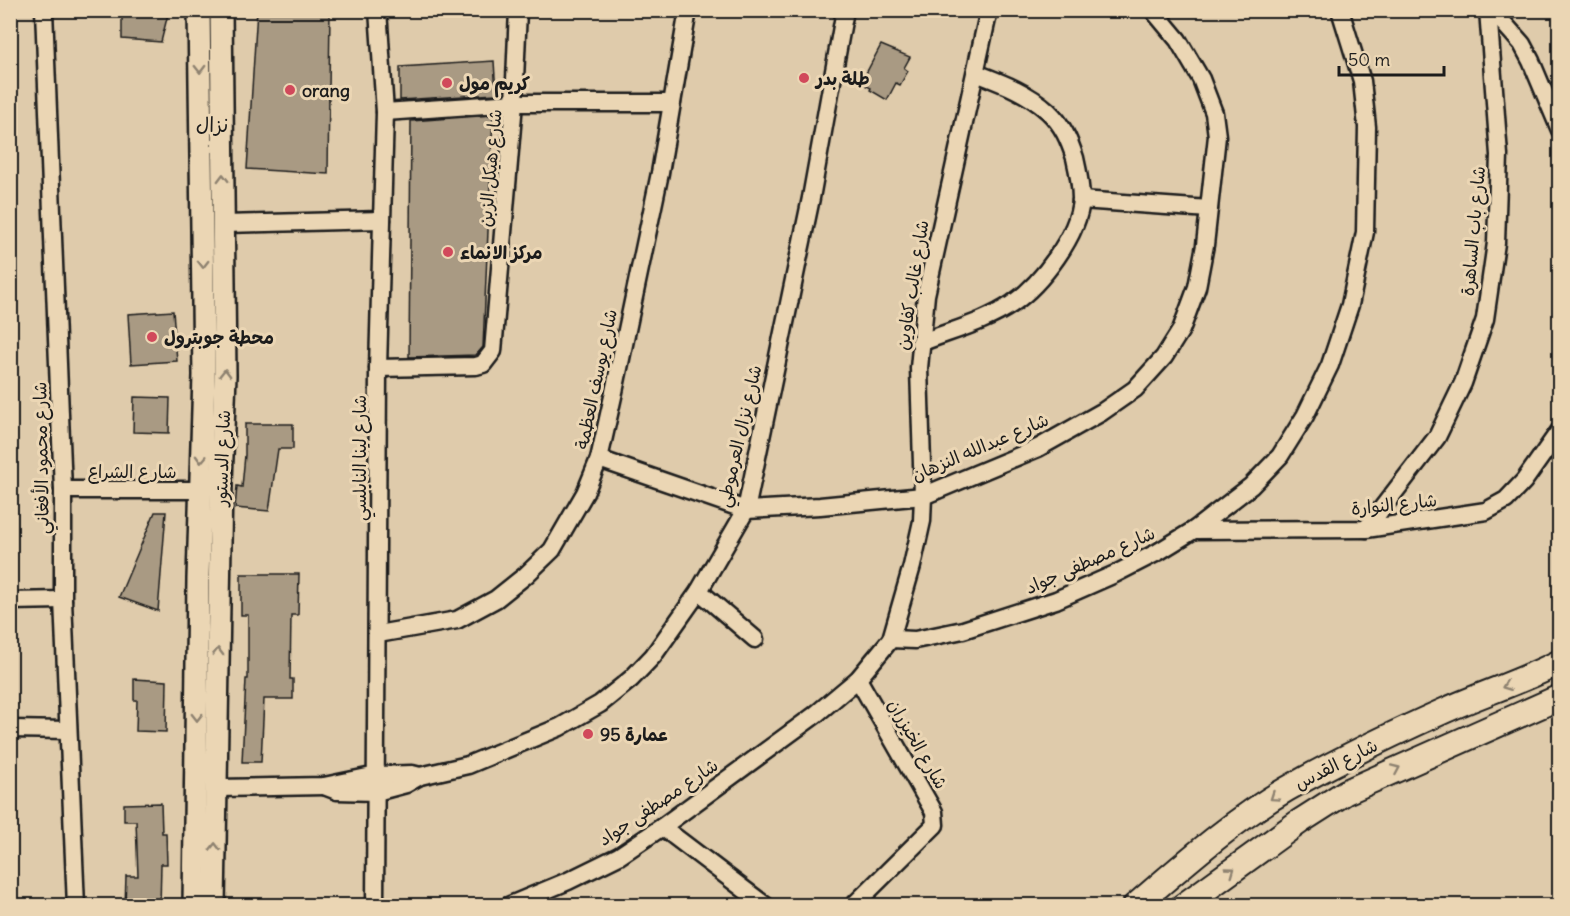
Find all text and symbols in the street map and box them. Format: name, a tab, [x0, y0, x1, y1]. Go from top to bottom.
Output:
scale bar	[1339, 39, 1444, 77]
text: 50 m	[1348, 48, 1390, 71]
one-way arrow	[194, 64, 207, 73]
place label: طلة بدر	[814, 67, 870, 90]
marker: طلة بدر	[797, 71, 811, 85]
place label: كريم مول	[459, 72, 530, 98]
marker: كريم مول	[440, 76, 454, 90]
place label: orang	[302, 79, 350, 102]
marker: orang	[283, 83, 297, 97]
street label: شارع هيكل الزبن	[473, 108, 508, 228]
district label: نزال	[196, 112, 228, 137]
street label: شارع باب الساهرة	[1456, 165, 1491, 297]
one-way arrow	[217, 174, 229, 183]
street label: شارع غالب كفاوين	[890, 218, 935, 352]
place label: مركز الانماء	[460, 241, 542, 264]
marker: مركز الانماء	[441, 245, 455, 259]
one-way arrow	[197, 259, 209, 268]
street label: شارع يوسف العظمة	[570, 307, 623, 451]
place label: محطة جوبترول	[164, 326, 274, 349]
marker: محطة جوبترول	[145, 330, 159, 344]
street label: شارع نزال العرموطي	[711, 363, 771, 511]
one-way arrow	[219, 369, 231, 378]
street label: شارع محمود الأفغاني	[28, 381, 59, 535]
street label: شارع لينا النابلسي	[348, 395, 376, 521]
street label: شارع عبدالله النزهان	[908, 408, 1052, 487]
street label: شارع الدستور	[209, 409, 236, 509]
one-way arrow	[195, 454, 207, 463]
street label: شارع الشراع	[87, 460, 177, 484]
street label: شارع النوارة	[1350, 488, 1438, 521]
street label: شارع مصطفى جواد	[1021, 521, 1159, 600]
one-way arrow	[212, 648, 224, 657]
one-way arrow	[1502, 679, 1513, 691]
street label: شارع الخيزران	[882, 695, 953, 794]
one-way arrow	[191, 712, 203, 721]
place label: عمارة 95	[600, 723, 669, 746]
marker: عمارة 95	[581, 727, 595, 741]
street label: شارع القدس	[1291, 733, 1382, 796]
street label: شارع مصطفى جواد	[594, 753, 723, 851]
one-way arrow	[1390, 765, 1401, 777]
one-way arrow	[1270, 790, 1280, 802]
one-way arrow	[209, 843, 222, 852]
one-way arrow	[1224, 867, 1235, 878]

